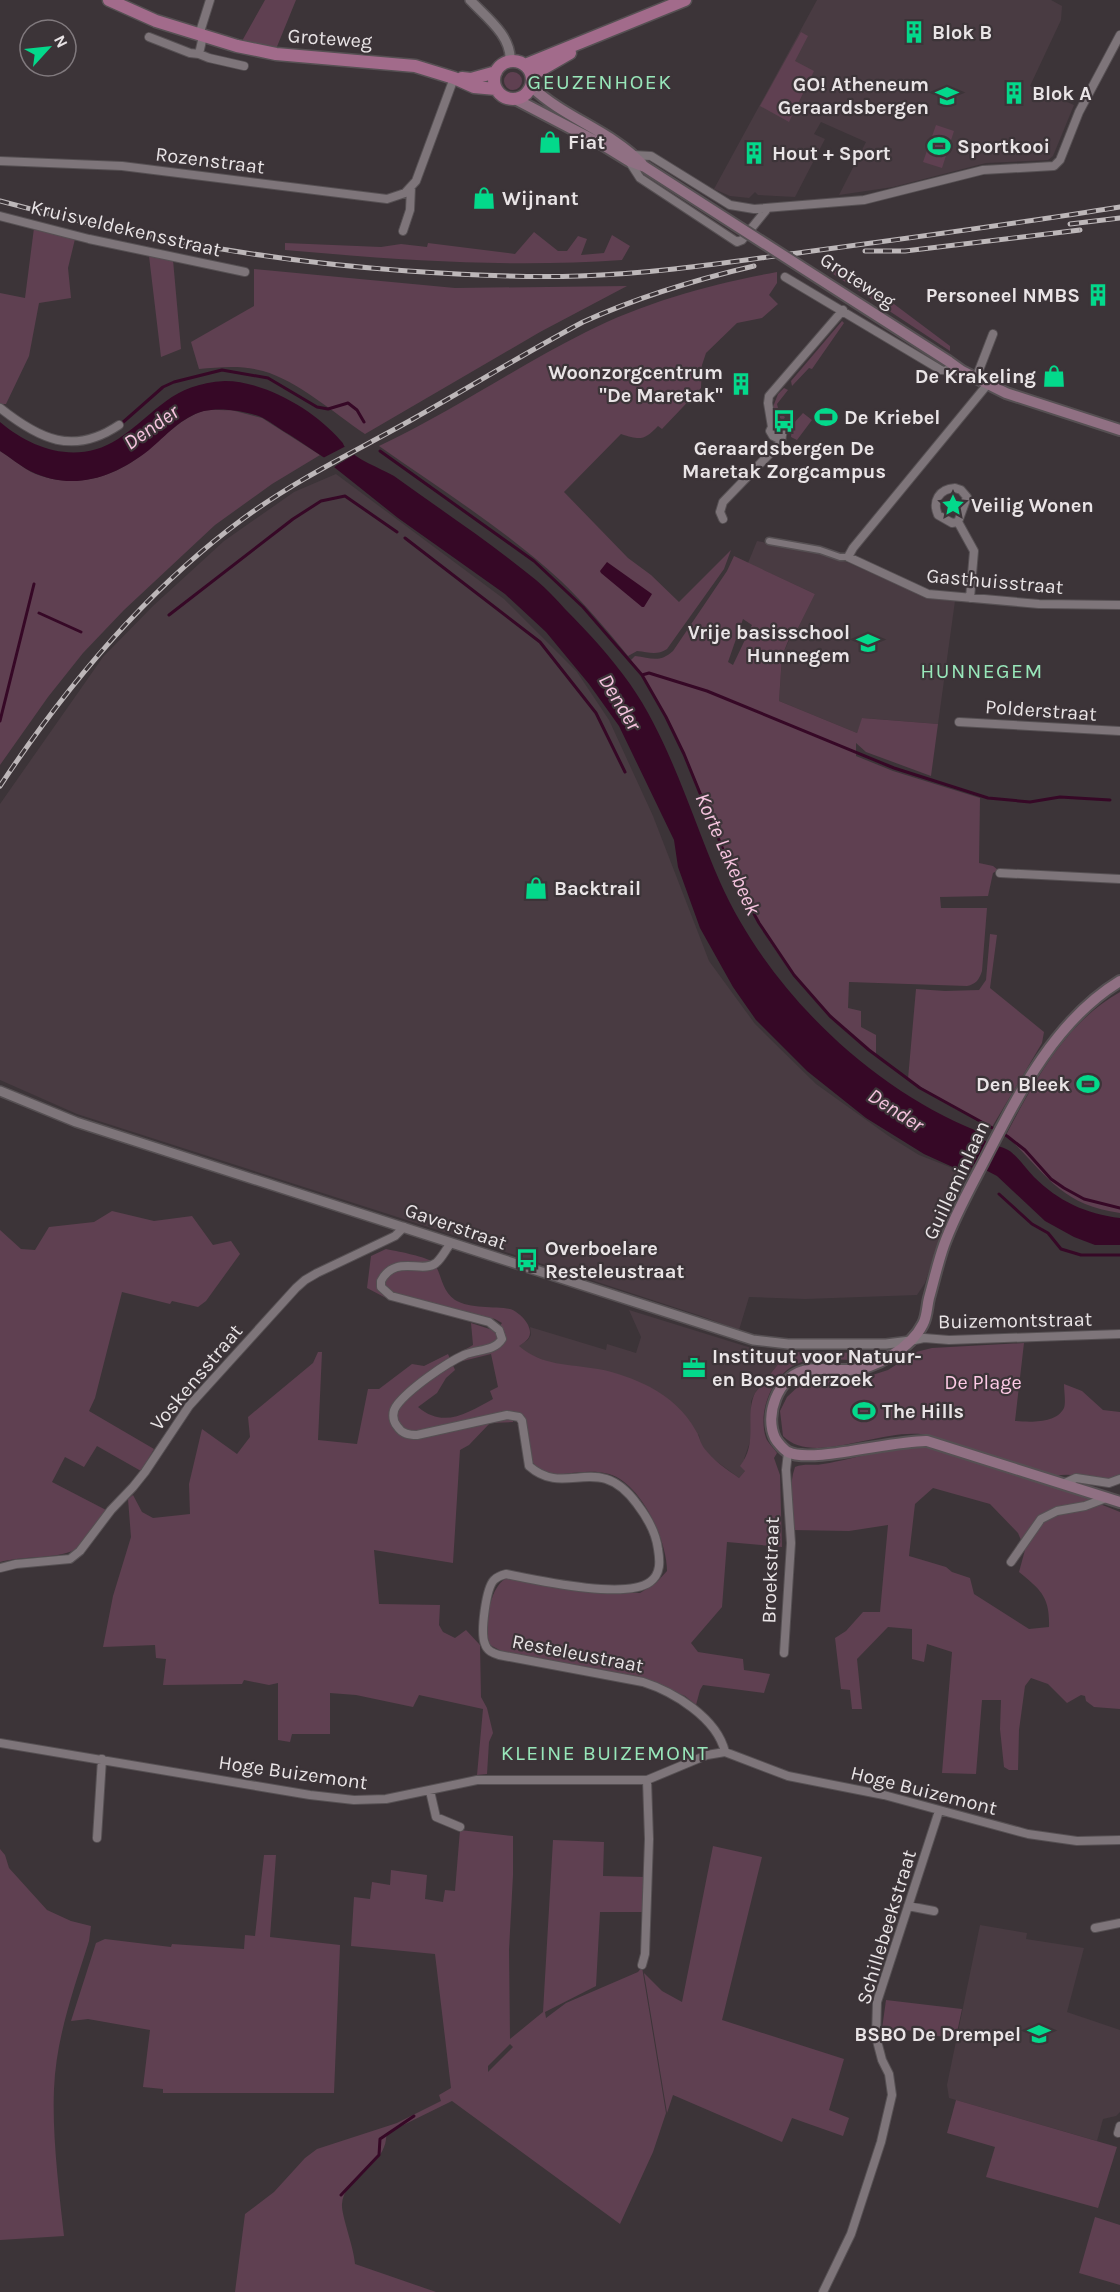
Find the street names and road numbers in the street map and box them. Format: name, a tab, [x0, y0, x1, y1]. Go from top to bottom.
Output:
street label: Groteweg	[287, 24, 373, 53]
street label: Rozenstraat	[154, 142, 266, 179]
street label: Kruisveldekensstraat	[28, 195, 224, 262]
street label: Groteweg	[816, 248, 900, 313]
street label: Gasthuisstraat	[926, 564, 1065, 599]
street label: Polderstraat	[984, 695, 1098, 726]
street label: Guilleminlaan	[919, 1117, 994, 1243]
street label: Gaverstraat	[402, 1198, 510, 1255]
street label: Buizemontstraat	[938, 1308, 1093, 1333]
street label: Voskensstraat	[145, 1319, 248, 1435]
street label: Broekstraat	[757, 1516, 784, 1624]
street label: Resteleustraat	[510, 1629, 646, 1678]
street label: Hoge Buizemont	[217, 1751, 369, 1794]
street label: Hoge Buizemont	[848, 1761, 1000, 1820]
street label: Schillebeekstraat	[852, 1847, 921, 2007]

